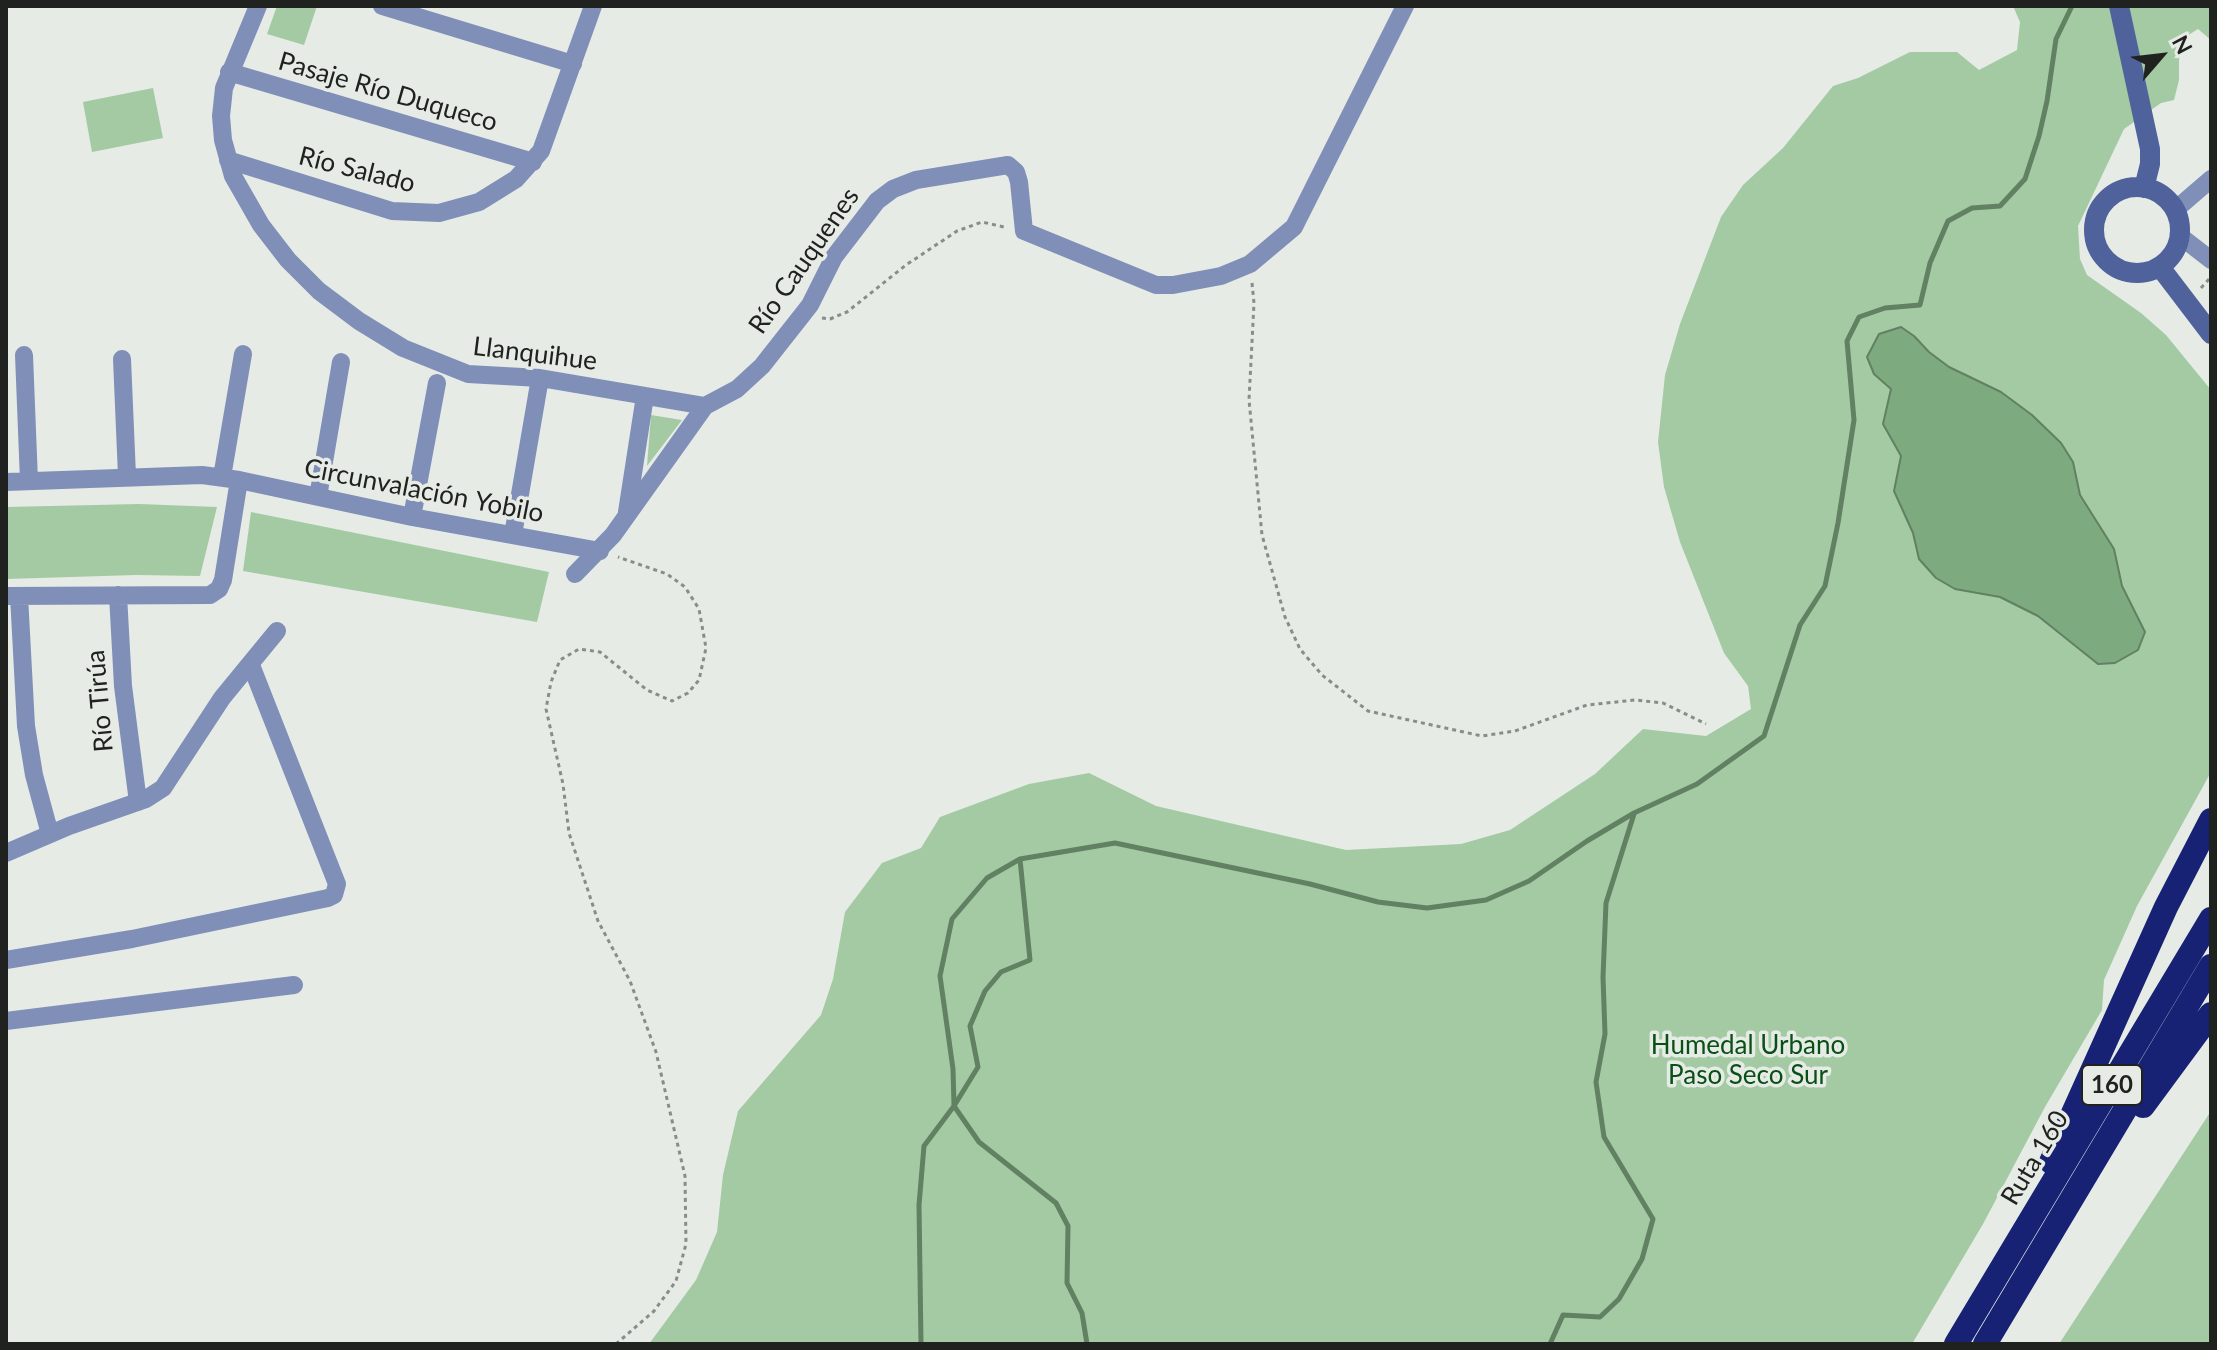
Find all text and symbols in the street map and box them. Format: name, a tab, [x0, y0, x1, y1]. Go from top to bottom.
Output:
north arrow	[2121, 16, 2201, 96]
text: N	[2167, 31, 2199, 58]
street label: Pasaje Río Duqueco	[275, 46, 501, 138]
street label: Río Salado	[296, 140, 418, 200]
street label: Río Cauquenes	[742, 182, 866, 340]
street label: Llanquihue	[471, 331, 599, 377]
street label: Circunvalación Yobilo	[302, 452, 546, 530]
street label: Río Tirúa	[80, 649, 120, 753]
park label: Humedal Urbano Paso Seco Sur	[1651, 1030, 1845, 1092]
road number: 160	[2082, 1065, 2142, 1105]
street label: Ruta 160	[1995, 1105, 2075, 1211]

